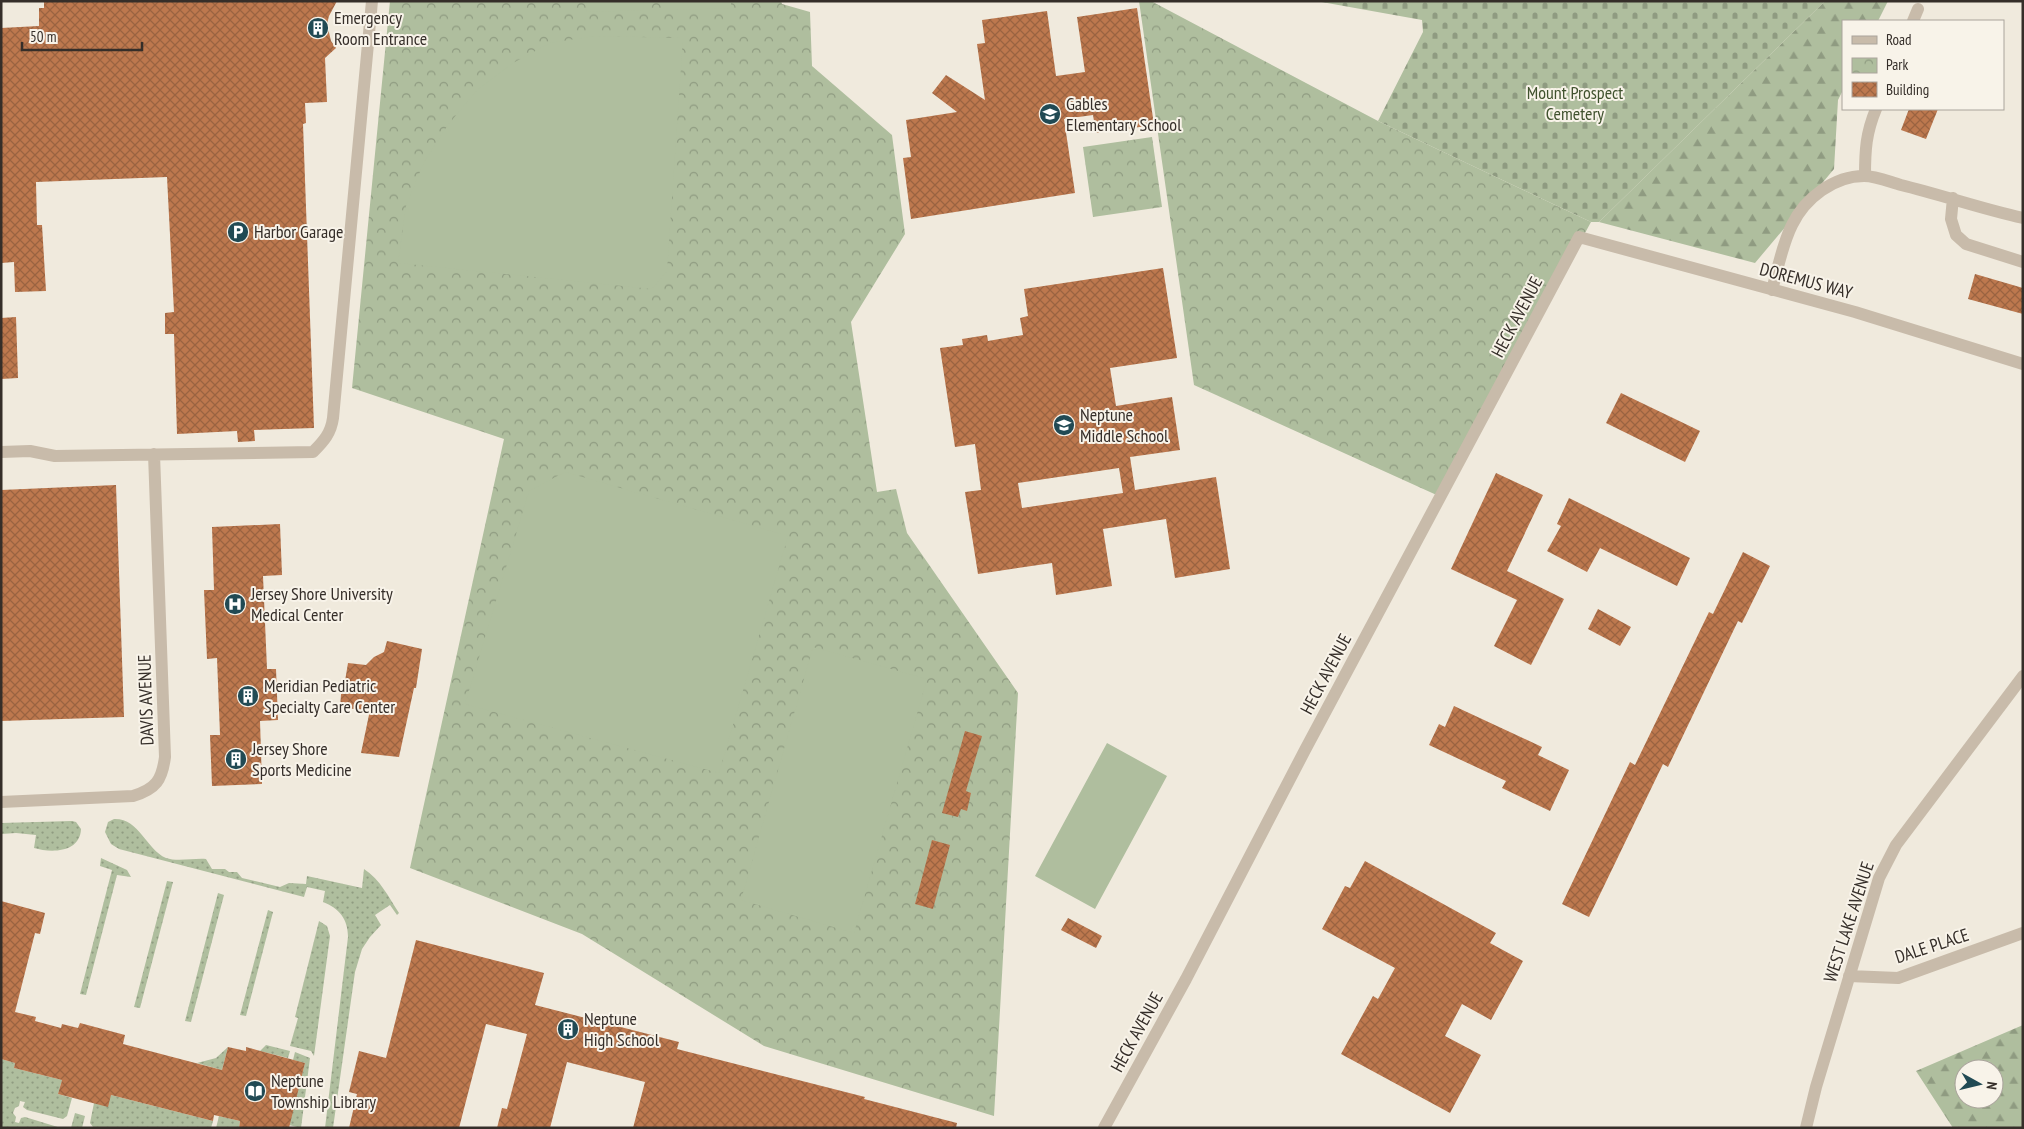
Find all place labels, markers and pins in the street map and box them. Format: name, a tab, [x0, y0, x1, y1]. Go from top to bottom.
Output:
place label: Emergency Room Entrance	[334, 6, 427, 50]
building icon: Emergency Room Entrance	[306, 16, 330, 40]
place label: Gables Elementary School	[1066, 92, 1182, 136]
school or university icon: Gables Elementary School	[1038, 102, 1062, 126]
parking icon: Harbor Garage	[226, 220, 250, 244]
place label: Harbor Garage	[254, 220, 344, 243]
place label: Neptune Middle School	[1080, 403, 1169, 447]
school or university icon: Neptune Middle School	[1052, 413, 1076, 437]
place label: Jersey Shore University Medical Center	[250, 582, 393, 626]
hospital icon: Jersey Shore University Medical Center	[223, 592, 247, 616]
place label: Meridian Pediatric Specialty Care Center	[264, 674, 395, 718]
building icon: Meridian Pediatric Specialty Care Center	[236, 684, 260, 708]
place label: Jersey Shore Sports Medicine	[251, 737, 352, 781]
building icon: Jersey Shore Sports Medicine	[224, 747, 248, 771]
place label: Neptune High School	[584, 1007, 660, 1051]
building icon: Neptune High School	[556, 1017, 580, 1041]
place label: Neptune Township Library	[271, 1069, 376, 1113]
library icon: Neptune Township Library	[243, 1079, 267, 1103]

